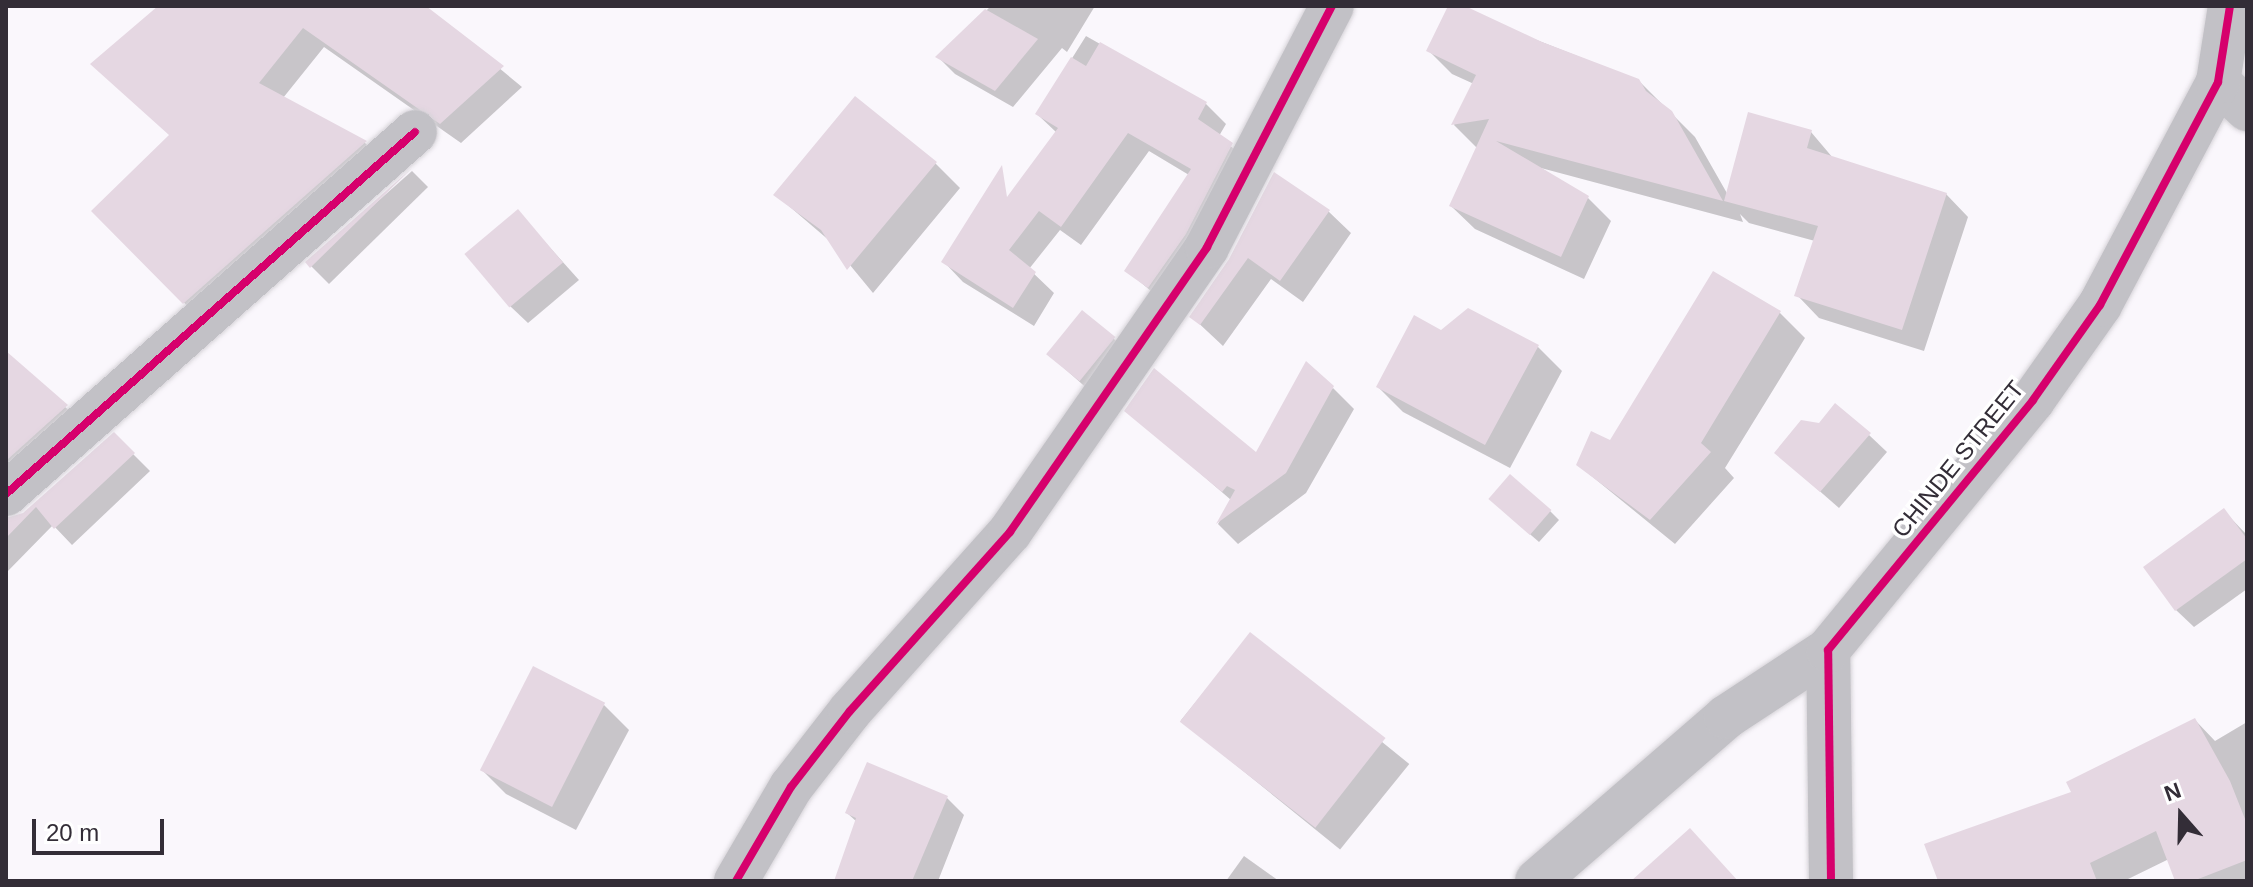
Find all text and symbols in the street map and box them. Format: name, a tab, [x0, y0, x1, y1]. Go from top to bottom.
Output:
street label: CHINDE STREET	[1886, 375, 2030, 543]
north arrow	[2141, 775, 2221, 855]
text: N	[2161, 778, 2184, 806]
scale bar	[36, 803, 168, 853]
text: 20 m	[46, 819, 99, 846]

